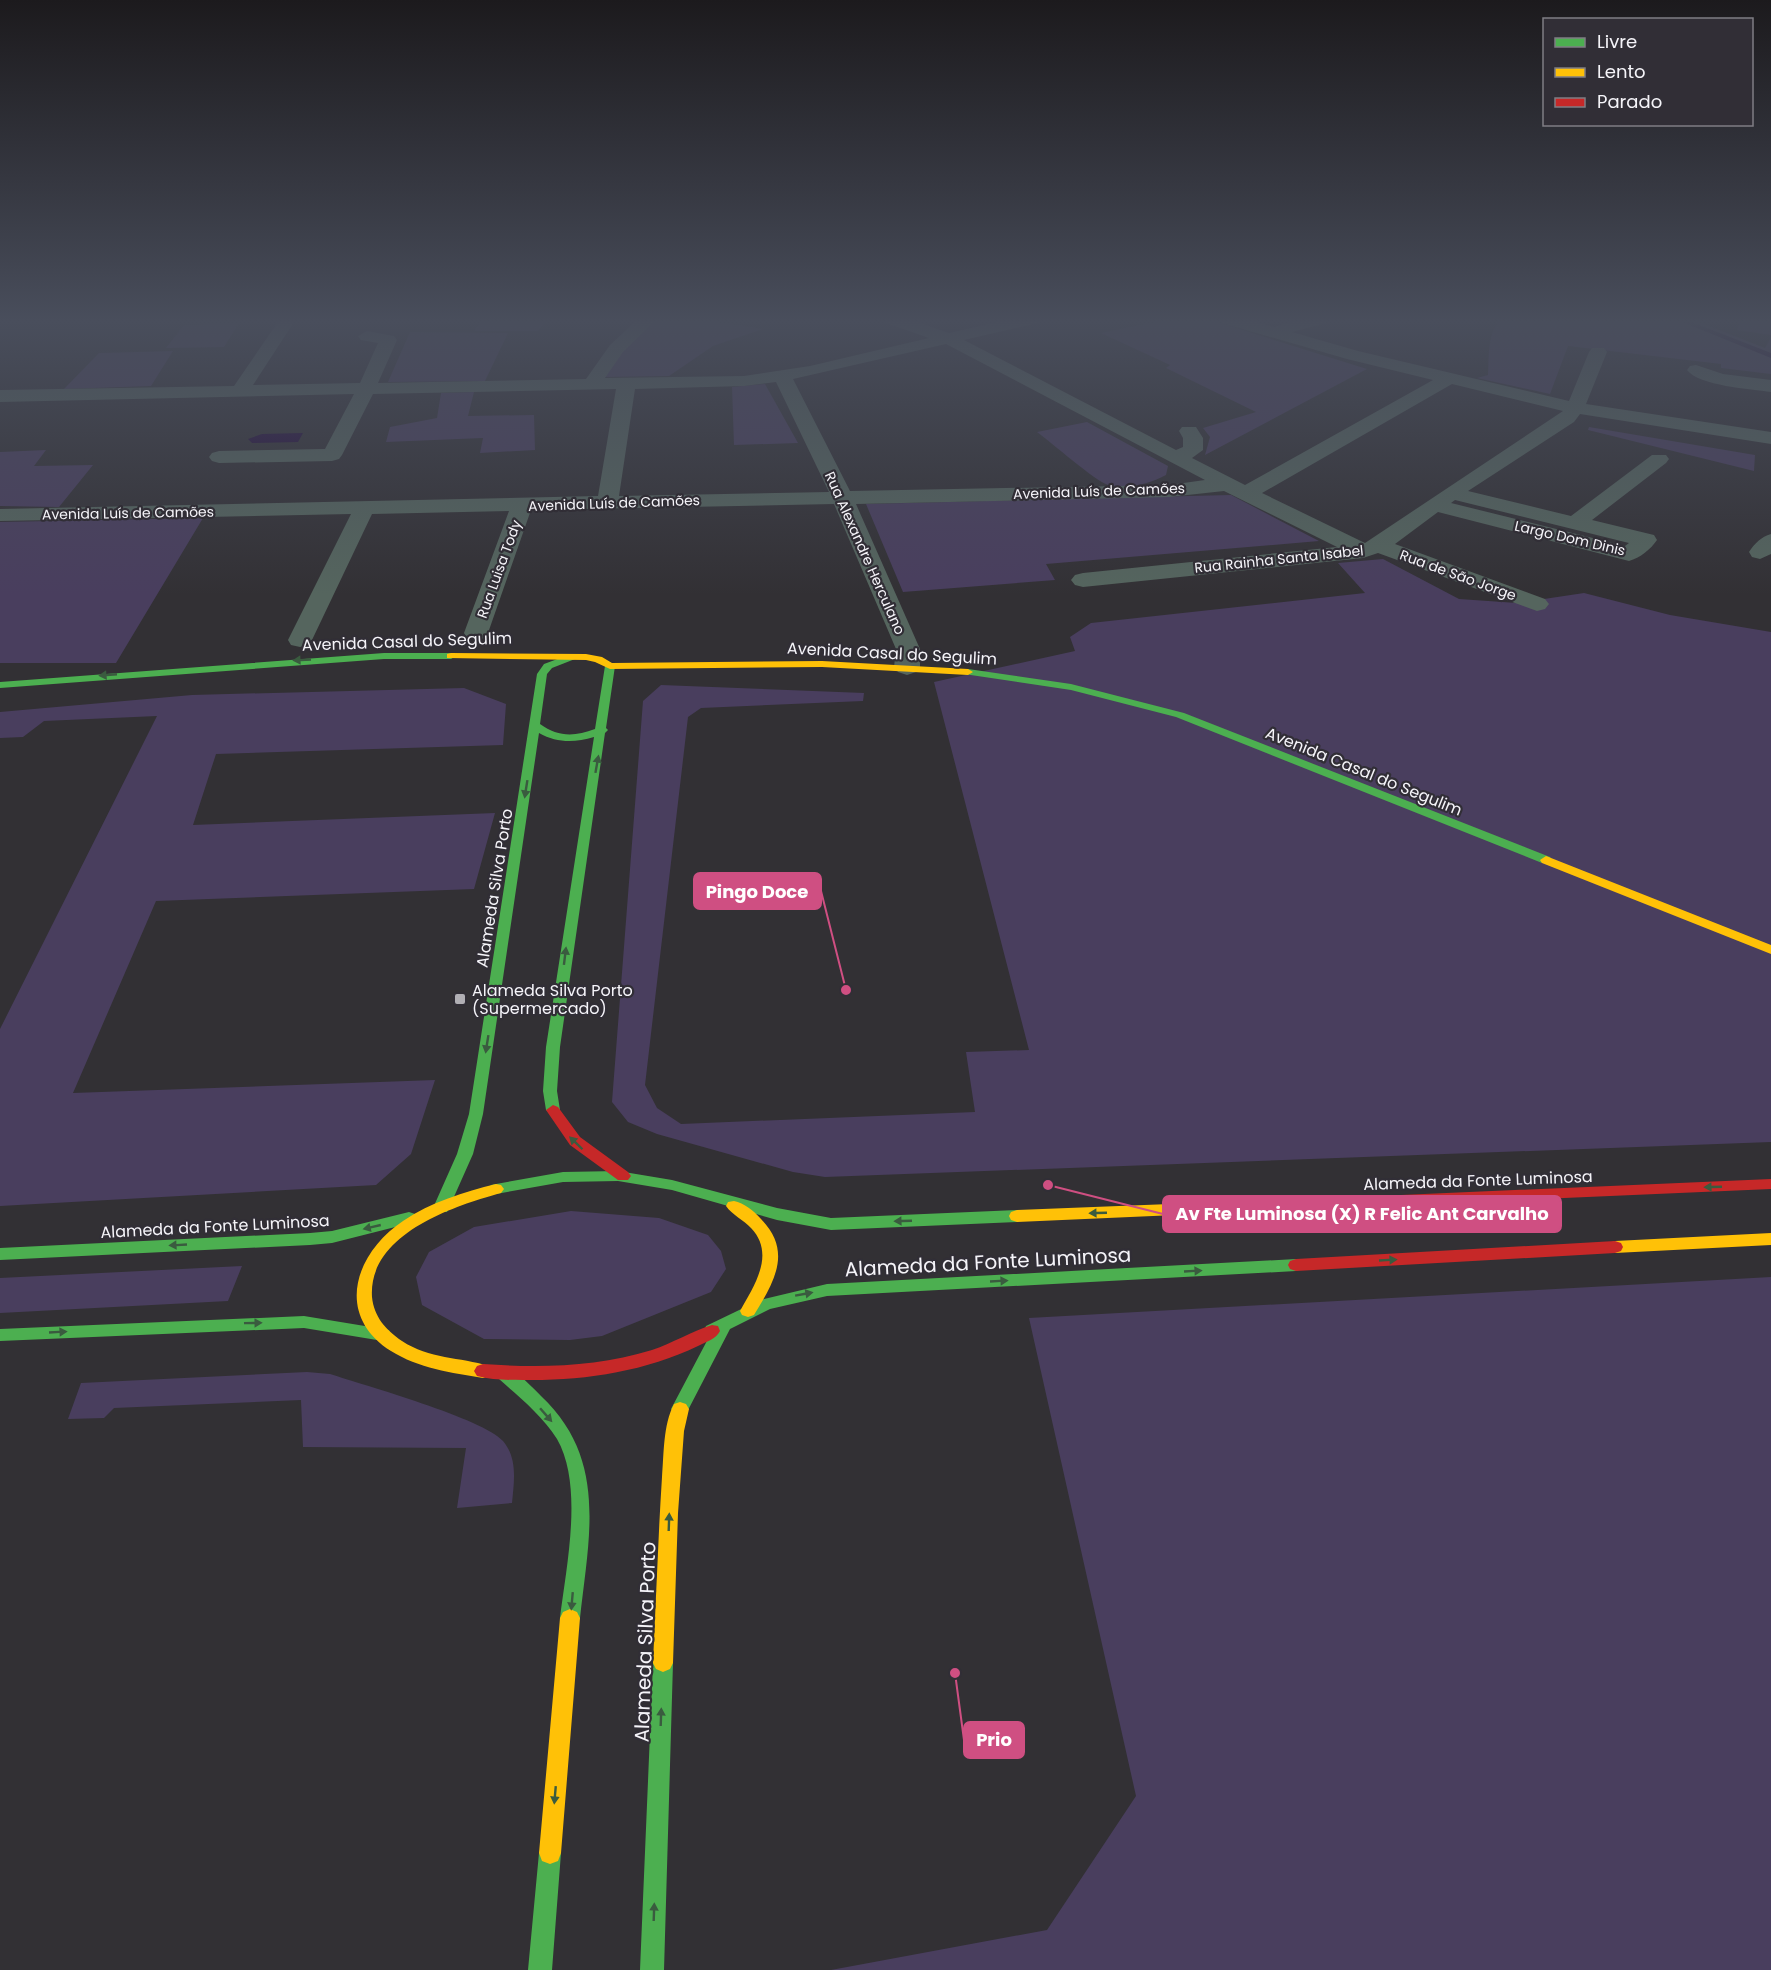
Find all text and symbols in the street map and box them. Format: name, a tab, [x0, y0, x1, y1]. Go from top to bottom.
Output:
legend	[1543, 18, 1753, 126]
text: Livre	[1597, 29, 1637, 54]
text: Lento	[1597, 59, 1646, 84]
text: Parado	[1597, 89, 1662, 114]
street label: Rua Alexandre Herculano	[820, 468, 910, 638]
street label: Avenida Luís de Camões	[1013, 478, 1185, 504]
street label: Avenida Luís de Camões	[528, 490, 700, 516]
street label: Avenida Luís de Camões	[42, 502, 214, 524]
street label: Largo Dom Dinis	[1513, 516, 1627, 560]
street label: Rua Luisa Tody	[472, 517, 526, 621]
street label: Rua Rainha Santa Isabel	[1193, 540, 1365, 578]
street label: Rua de São Jorge	[1397, 545, 1519, 605]
street label: Avenida Casal do Segulim	[302, 626, 513, 657]
street label: Avenida Casal do Segulim	[786, 637, 998, 670]
one-way arrow	[293, 656, 312, 665]
one-way arrow	[98, 670, 117, 680]
street label: Avenida Casal do Segulim	[1262, 721, 1466, 822]
one-way arrow	[592, 754, 601, 773]
one-way arrow	[522, 780, 531, 799]
street label: Alameda Silva Porto	[471, 807, 518, 969]
callout: Pingo Doce	[694, 873, 821, 909]
text: Pingo Doce	[706, 879, 808, 904]
one-way arrow	[561, 947, 570, 966]
place label: Alameda Silva Porto (Supermercado)	[472, 979, 633, 1020]
marker: Alameda Silva Porto (Supermercado)	[453, 992, 467, 1006]
one-way arrow	[482, 1035, 491, 1054]
one-way arrow	[569, 1136, 583, 1150]
street label: Alameda da Fonte Luminosa	[1363, 1165, 1593, 1196]
one-way arrow	[1703, 1182, 1722, 1191]
callout: Av Fte Luminosa (X) R Felic Ant Carvalho	[1163, 1196, 1561, 1232]
text: Av Fte Luminosa (X) R Felic Ant Carvalho	[1175, 1201, 1549, 1226]
one-way arrow	[1089, 1208, 1108, 1217]
street label: Alameda da Fonte Luminosa	[100, 1209, 330, 1244]
one-way arrow	[894, 1216, 913, 1226]
one-way arrow	[362, 1223, 381, 1232]
one-way arrow	[169, 1241, 188, 1250]
street label: Alameda da Fonte Luminosa	[844, 1241, 1132, 1283]
one-way arrow	[1378, 1255, 1397, 1265]
one-way arrow	[1184, 1266, 1203, 1275]
one-way arrow	[989, 1277, 1008, 1286]
one-way arrow	[795, 1289, 814, 1298]
one-way arrow	[244, 1318, 263, 1328]
one-way arrow	[49, 1328, 68, 1337]
one-way arrow	[540, 1407, 553, 1423]
one-way arrow	[664, 1512, 673, 1531]
street label: Alameda Silva Porto	[628, 1541, 662, 1743]
one-way arrow	[567, 1592, 577, 1611]
one-way arrow	[657, 1707, 666, 1726]
callout: Prio	[964, 1722, 1024, 1758]
text: Prio	[976, 1727, 1012, 1752]
one-way arrow	[550, 1786, 560, 1805]
one-way arrow	[650, 1902, 659, 1921]

